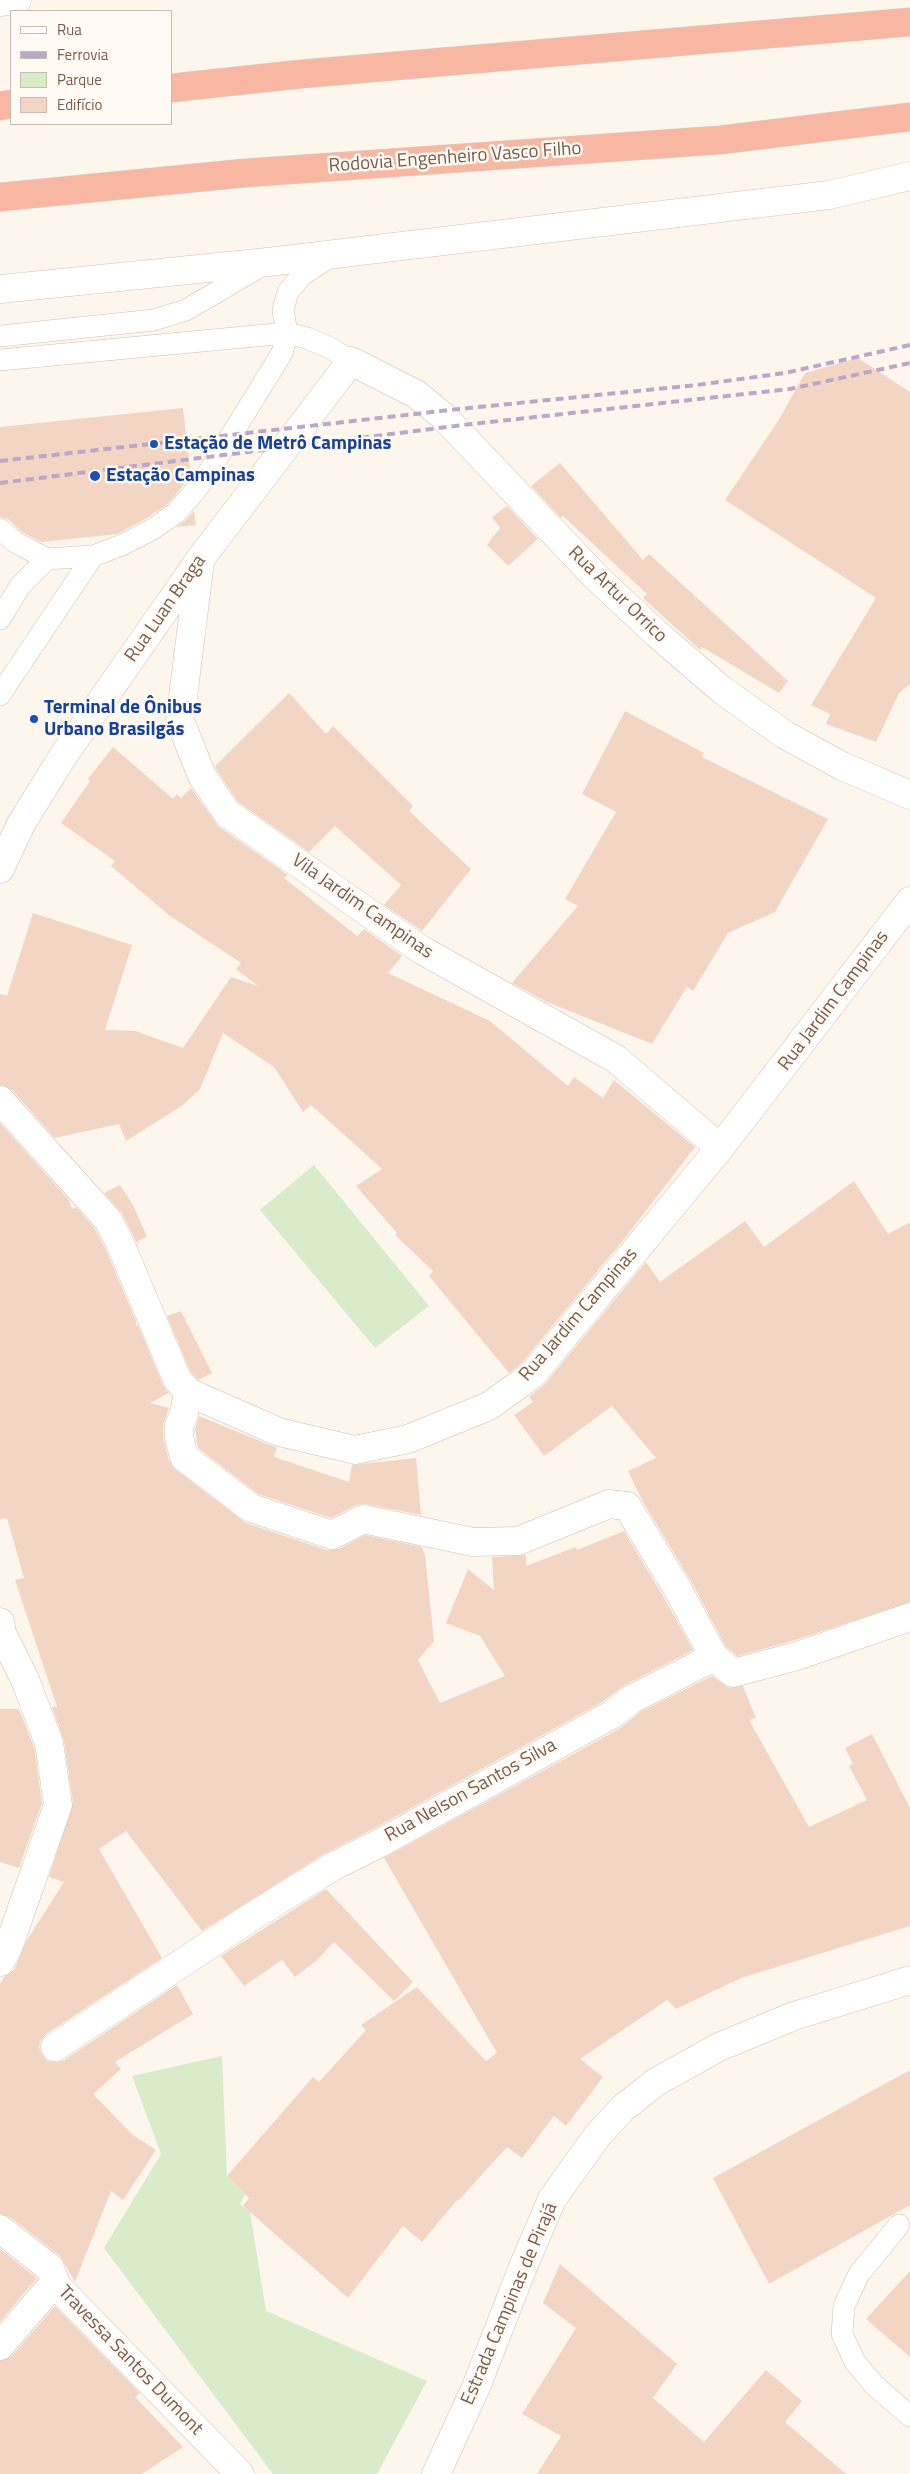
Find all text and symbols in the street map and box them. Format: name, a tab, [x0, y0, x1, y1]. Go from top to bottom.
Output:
legend	[10, 10, 172, 125]
text: Rua	[57, 18, 82, 41]
text: Ferrovia	[57, 43, 108, 66]
text: Parque	[57, 68, 102, 91]
text: Edifício	[57, 93, 102, 116]
street label: Rodovia Engenheiro Vasco Filho	[328, 138, 582, 178]
place label: Estação de Metrô Campinas	[164, 433, 391, 455]
marker: Estação de Metrô Campinas	[148, 438, 160, 450]
place label: Estação Campinas	[106, 465, 255, 487]
marker: Estação Campinas	[88, 469, 102, 483]
street label: Rua Artur Orrico	[563, 542, 671, 648]
street label: Rua Luan Braga	[121, 551, 211, 667]
place label: Terminal de Ônibus Urbano Brasilgás	[44, 697, 202, 741]
marker: Terminal de Ônibus Urbano Brasilgás	[28, 713, 40, 725]
street label: Vila Jardim Campinas	[287, 850, 437, 964]
street label: Rua Jardim Campinas	[774, 926, 894, 1076]
street label: Rua Jardim Campinas	[515, 1244, 643, 1386]
street label: Rua Nelson Santos Silva	[381, 1734, 561, 1848]
street label: Estrada Campinas de Pirajá	[457, 2199, 563, 2409]
street label: Travessa Santos Dumont	[53, 2281, 207, 2441]

